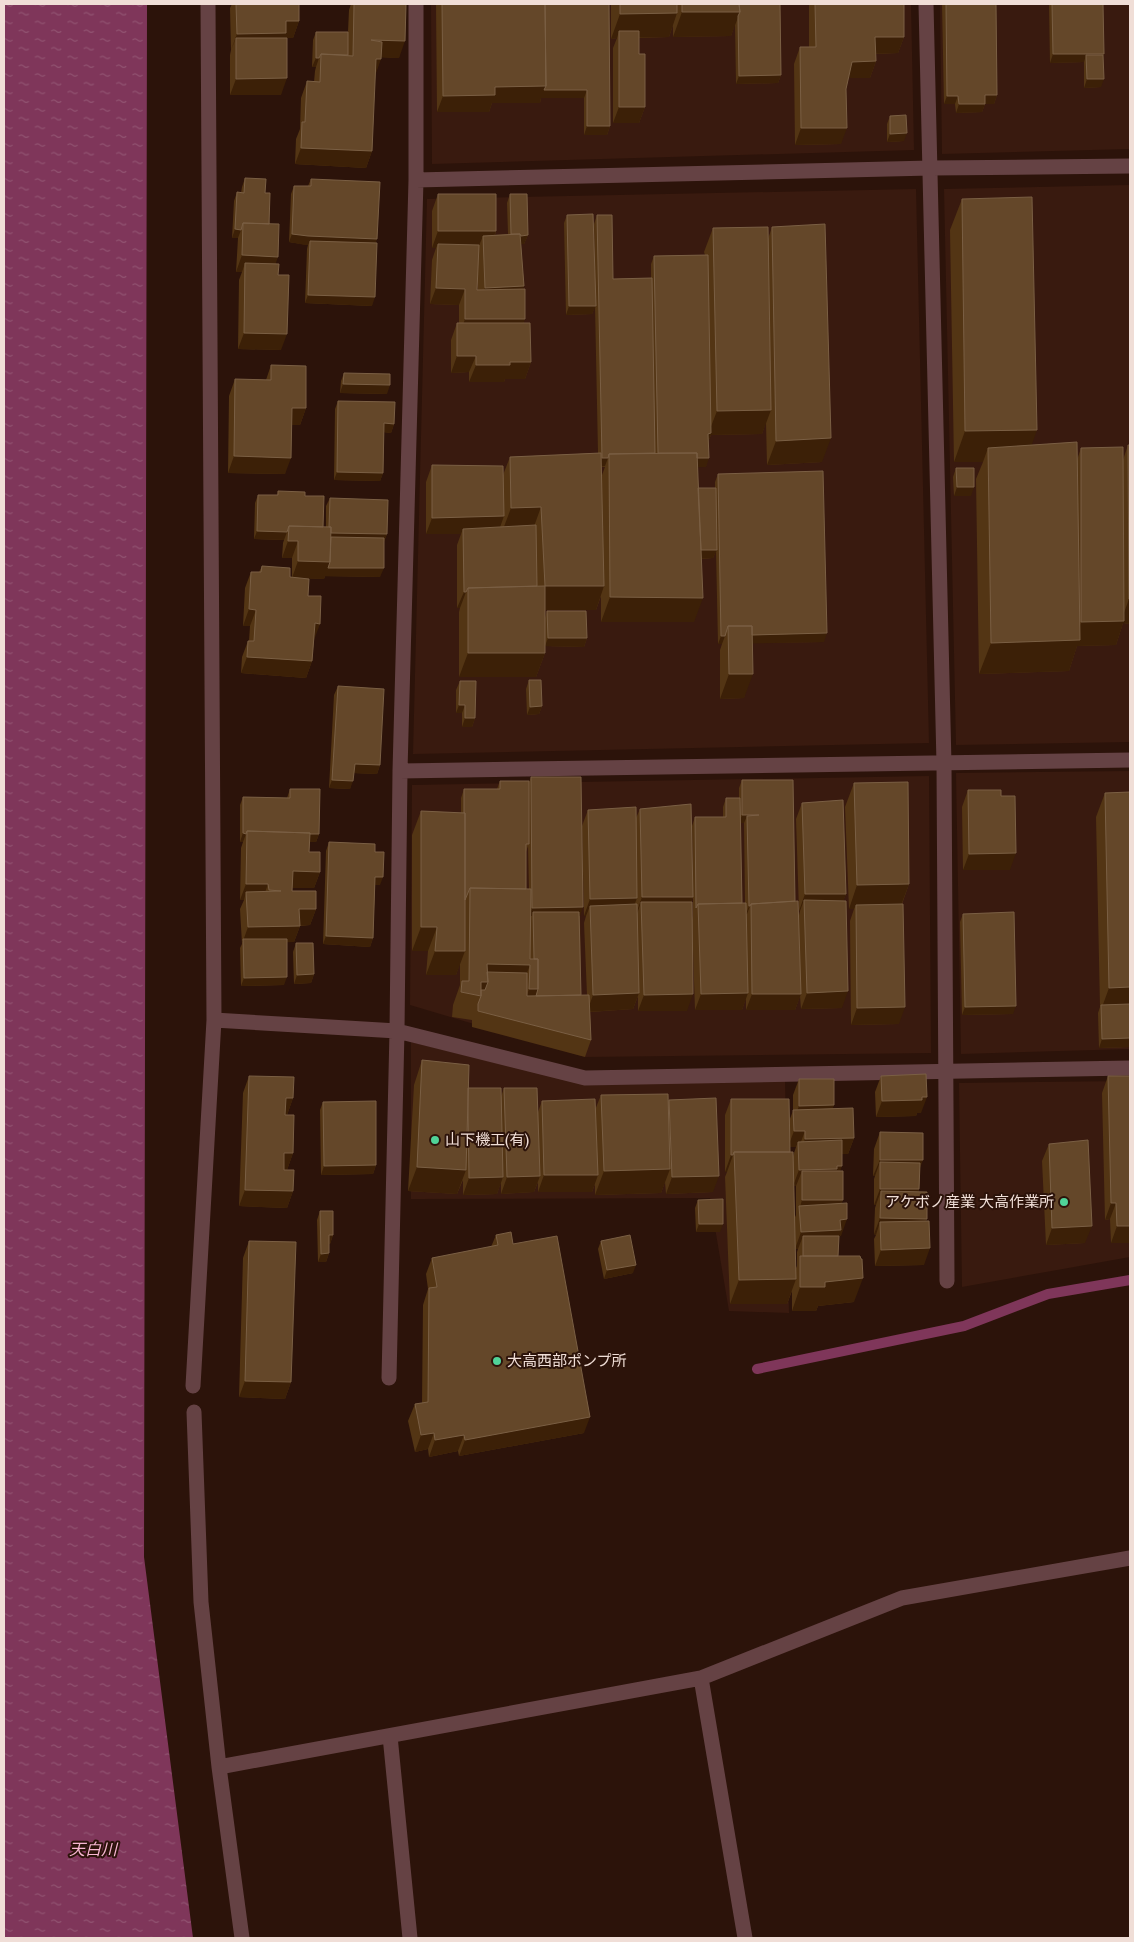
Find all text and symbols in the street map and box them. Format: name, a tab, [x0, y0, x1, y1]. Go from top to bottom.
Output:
place label: 山下機工(有)	[445, 1130, 530, 1150]
marker: 山下機工(有)	[429, 1134, 441, 1146]
place label: アケボノ産業 大高作業所	[885, 1192, 1054, 1211]
marker: アケボノ産業 大高作業所	[1058, 1196, 1070, 1208]
place label: 大高西部ポンプ所	[507, 1351, 627, 1370]
marker: 大高西部ポンプ所	[491, 1355, 503, 1367]
water label: 天白川	[69, 1839, 119, 1859]

